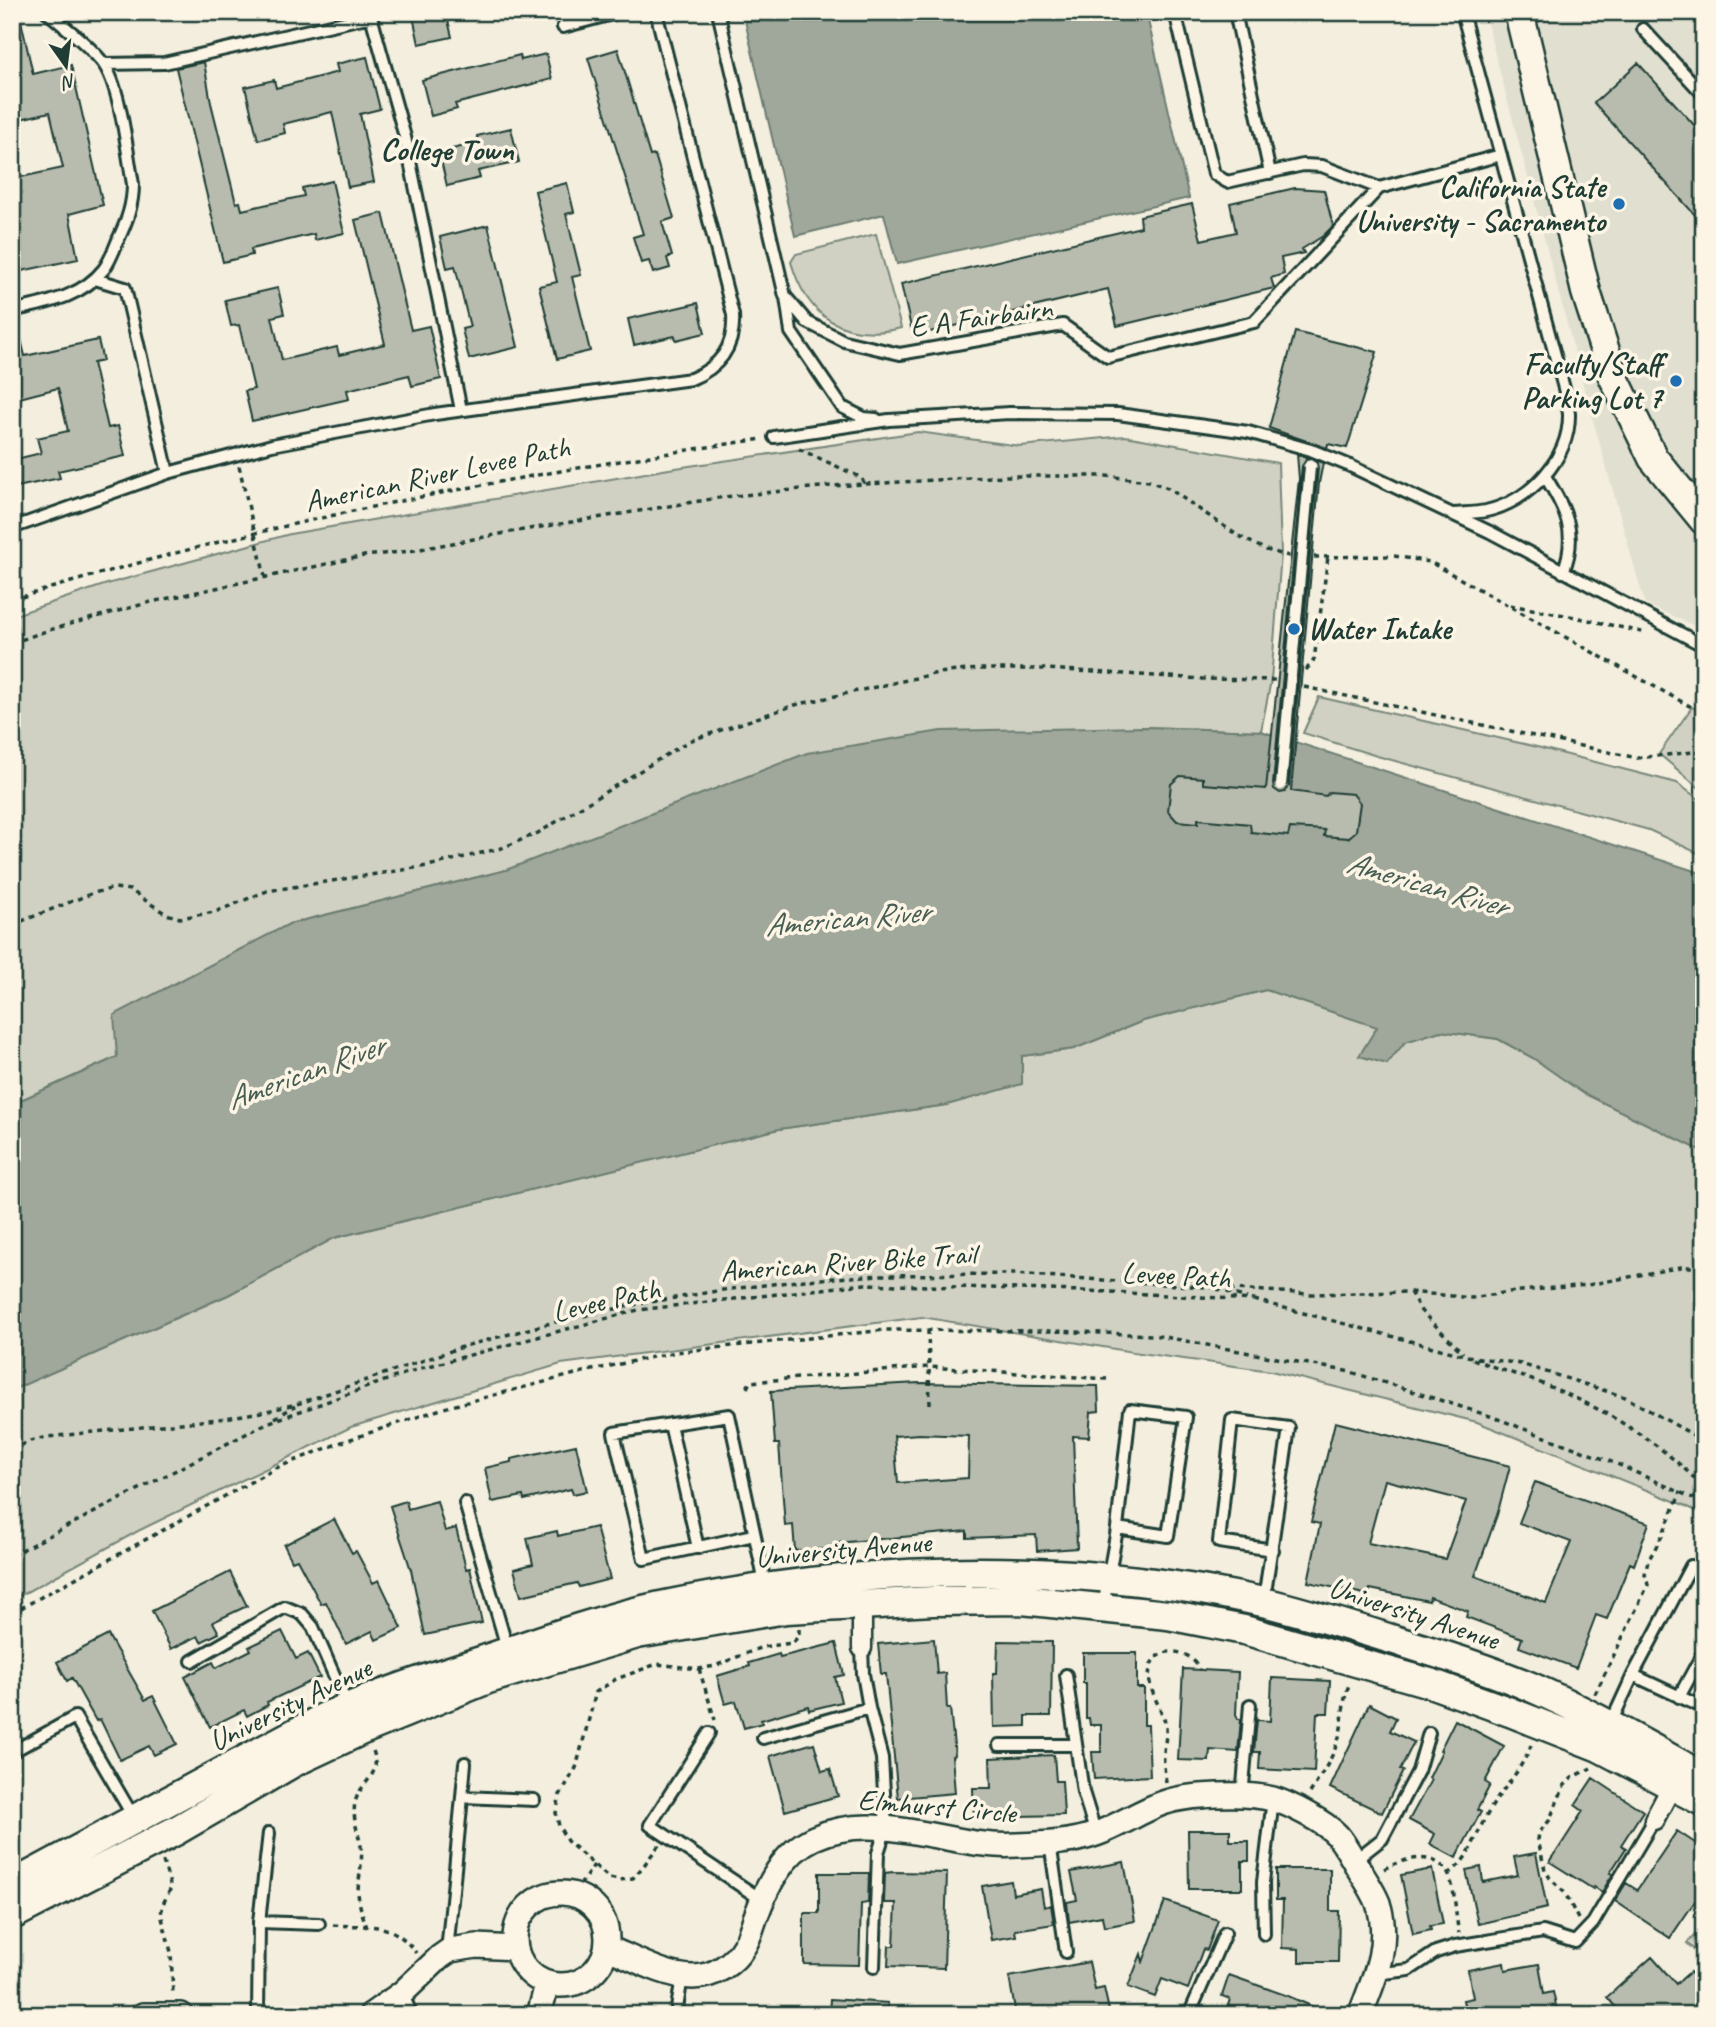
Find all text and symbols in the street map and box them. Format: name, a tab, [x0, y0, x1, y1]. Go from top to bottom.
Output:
north arrow	[32, 32, 102, 102]
text: N	[58, 68, 78, 95]
district label: College Town	[380, 129, 515, 170]
place label: California State University - Sacramento	[1356, 168, 1608, 240]
marker: California State University - Sacramento	[1611, 196, 1627, 212]
street label: E A Fairbairn	[908, 288, 1056, 346]
place label: Faculty/Staff Parking Lot 7	[1522, 345, 1669, 417]
marker: Faculty/Staff Parking Lot 7	[1668, 373, 1684, 389]
street label: American River Levee Path	[301, 427, 573, 521]
place label: Water Intake	[1308, 610, 1454, 648]
marker: Water Intake	[1286, 621, 1302, 637]
water label: American River	[1342, 842, 1517, 928]
water label: American River	[763, 890, 936, 946]
water label: American River	[221, 1023, 395, 1119]
street label: American River Bike Trail	[719, 1234, 982, 1290]
street label: Levee Path	[1121, 1253, 1232, 1297]
street label: Levee Path	[549, 1269, 664, 1331]
street label: University Avenue	[754, 1522, 935, 1576]
street label: University Avenue	[1324, 1568, 1506, 1659]
street label: University Avenue	[202, 1647, 380, 1760]
street label: Elmhurst Circle	[857, 1780, 1020, 1832]

